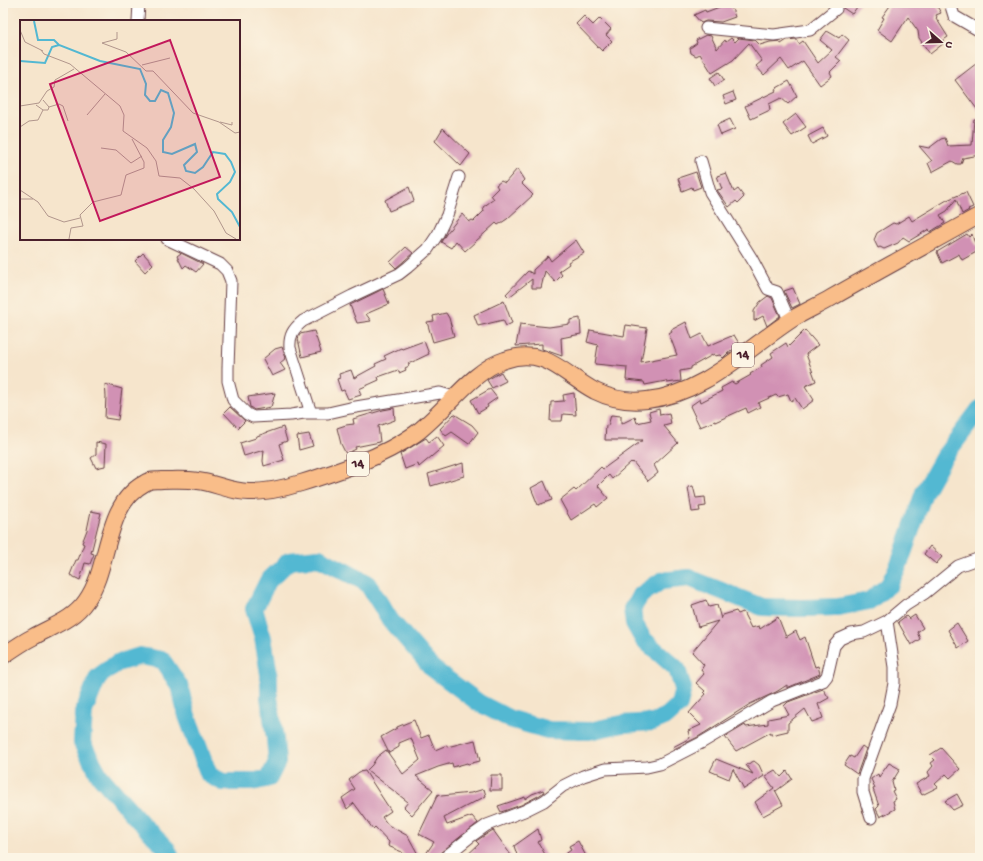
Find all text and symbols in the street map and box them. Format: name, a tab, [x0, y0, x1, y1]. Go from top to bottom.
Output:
inset map	[20, 20, 240, 240]
north arrow	[921, 22, 961, 62]
text: U	[942, 40, 955, 50]
road number: 14	[732, 343, 754, 367]
road number: 14	[347, 452, 369, 476]

